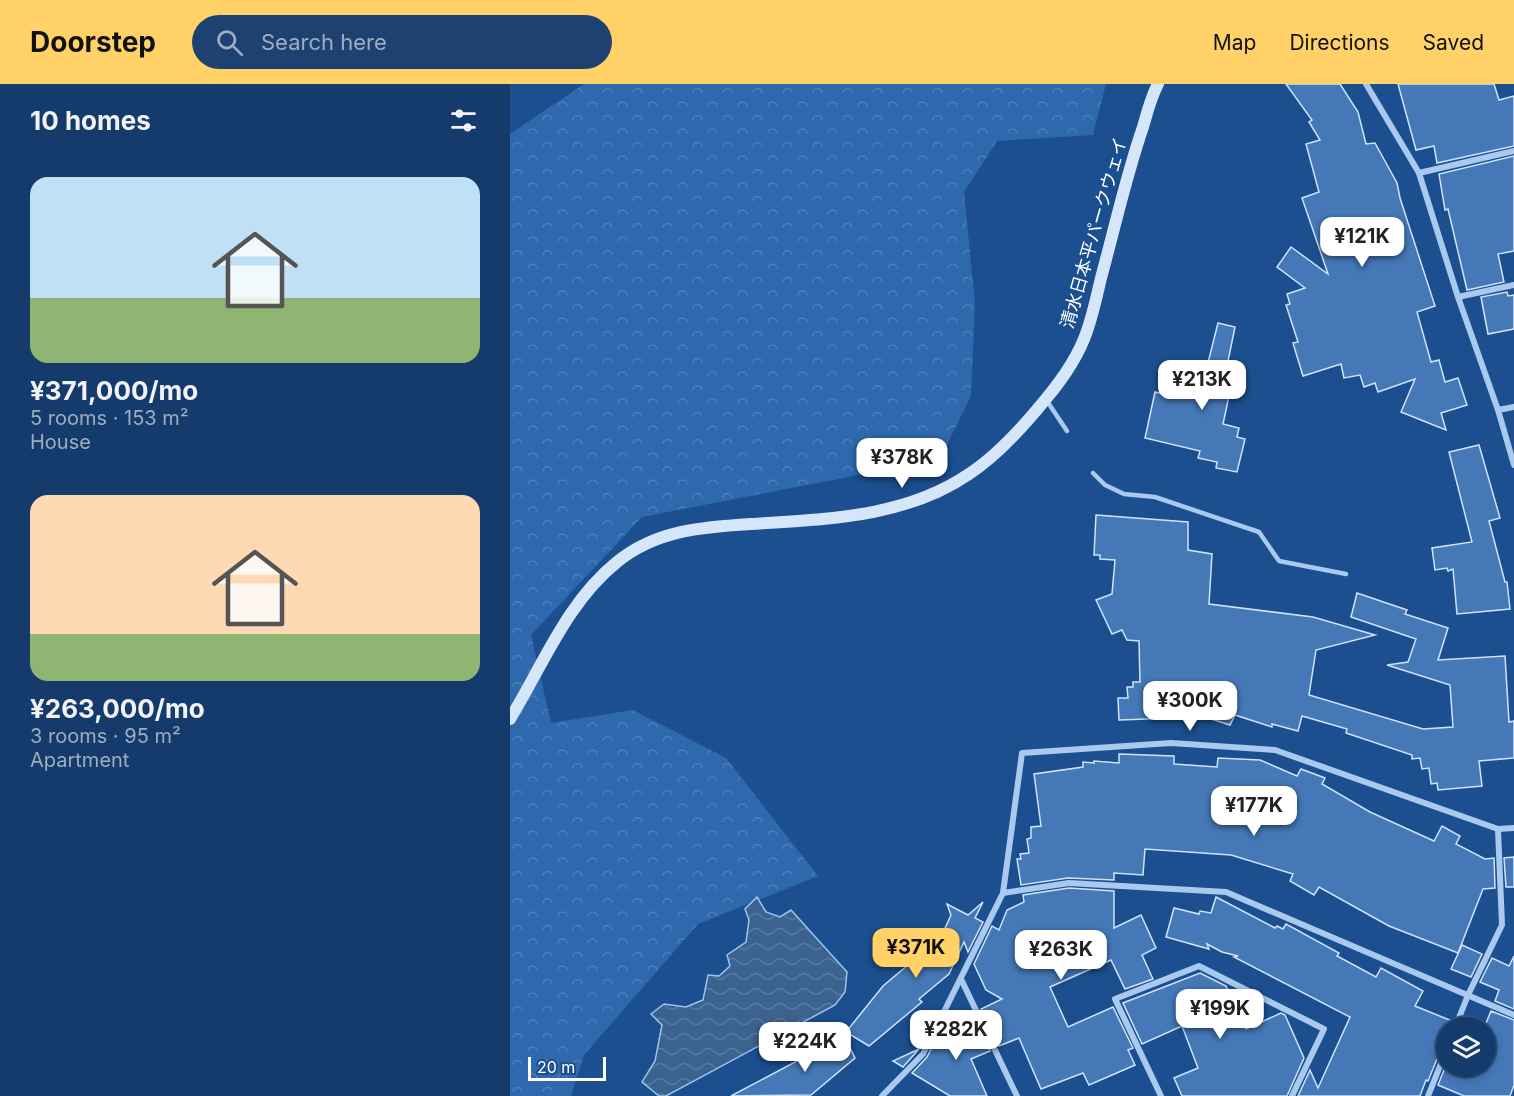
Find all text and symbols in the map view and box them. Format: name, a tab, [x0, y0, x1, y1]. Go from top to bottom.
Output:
search box	[192, 15, 612, 69]
text: Doorstep	[30, 25, 156, 59]
icon: search	[213, 26, 246, 59]
text: Search here	[261, 29, 387, 55]
text: Map	[1213, 30, 1256, 55]
text: Directions	[1289, 30, 1390, 55]
text: Saved	[1423, 30, 1484, 55]
icon: filters	[447, 104, 480, 137]
text: 10 homes	[30, 105, 151, 136]
street label: 清水日本平パークウェイ	[1056, 135, 1131, 331]
icon: home	[201, 216, 309, 324]
pin: ¥121K	[1320, 217, 1404, 268]
text: ¥121K	[1334, 224, 1390, 248]
pin: ¥213K	[1160, 360, 1244, 411]
text: ¥213K	[1172, 367, 1232, 391]
text: ¥371,000/mo	[30, 375, 198, 406]
text: 5 rooms · 153 m²	[30, 406, 189, 430]
text: House	[30, 430, 91, 454]
pin: ¥378K	[860, 438, 944, 489]
text: ¥378K	[870, 445, 934, 469]
icon: home	[201, 534, 309, 642]
pin: ¥300K	[1148, 681, 1232, 732]
text: ¥300K	[1157, 688, 1223, 712]
text: ¥263,000/mo	[30, 693, 205, 724]
text: 3 rooms · 95 m²	[30, 724, 181, 748]
text: Apartment	[30, 748, 129, 772]
pin: ¥177K	[1212, 786, 1296, 837]
text: ¥177K	[1225, 793, 1283, 817]
pin: ¥371K	[874, 928, 958, 979]
pin: ¥263K	[1019, 930, 1103, 981]
text: ¥371K	[887, 935, 945, 959]
text: ¥263K	[1029, 937, 1093, 961]
pin: ¥199K	[1178, 989, 1262, 1040]
text: ¥199K	[1190, 996, 1250, 1020]
pin: ¥282K	[914, 1010, 998, 1061]
text: ¥282K	[924, 1017, 988, 1041]
map controls	[1436, 1017, 1496, 1077]
button: layers	[1436, 1017, 1496, 1077]
pin: ¥224K	[763, 1022, 847, 1073]
text: ¥224K	[773, 1029, 837, 1053]
scale bar	[528, 1054, 606, 1082]
text: 20 m	[537, 1057, 575, 1077]

